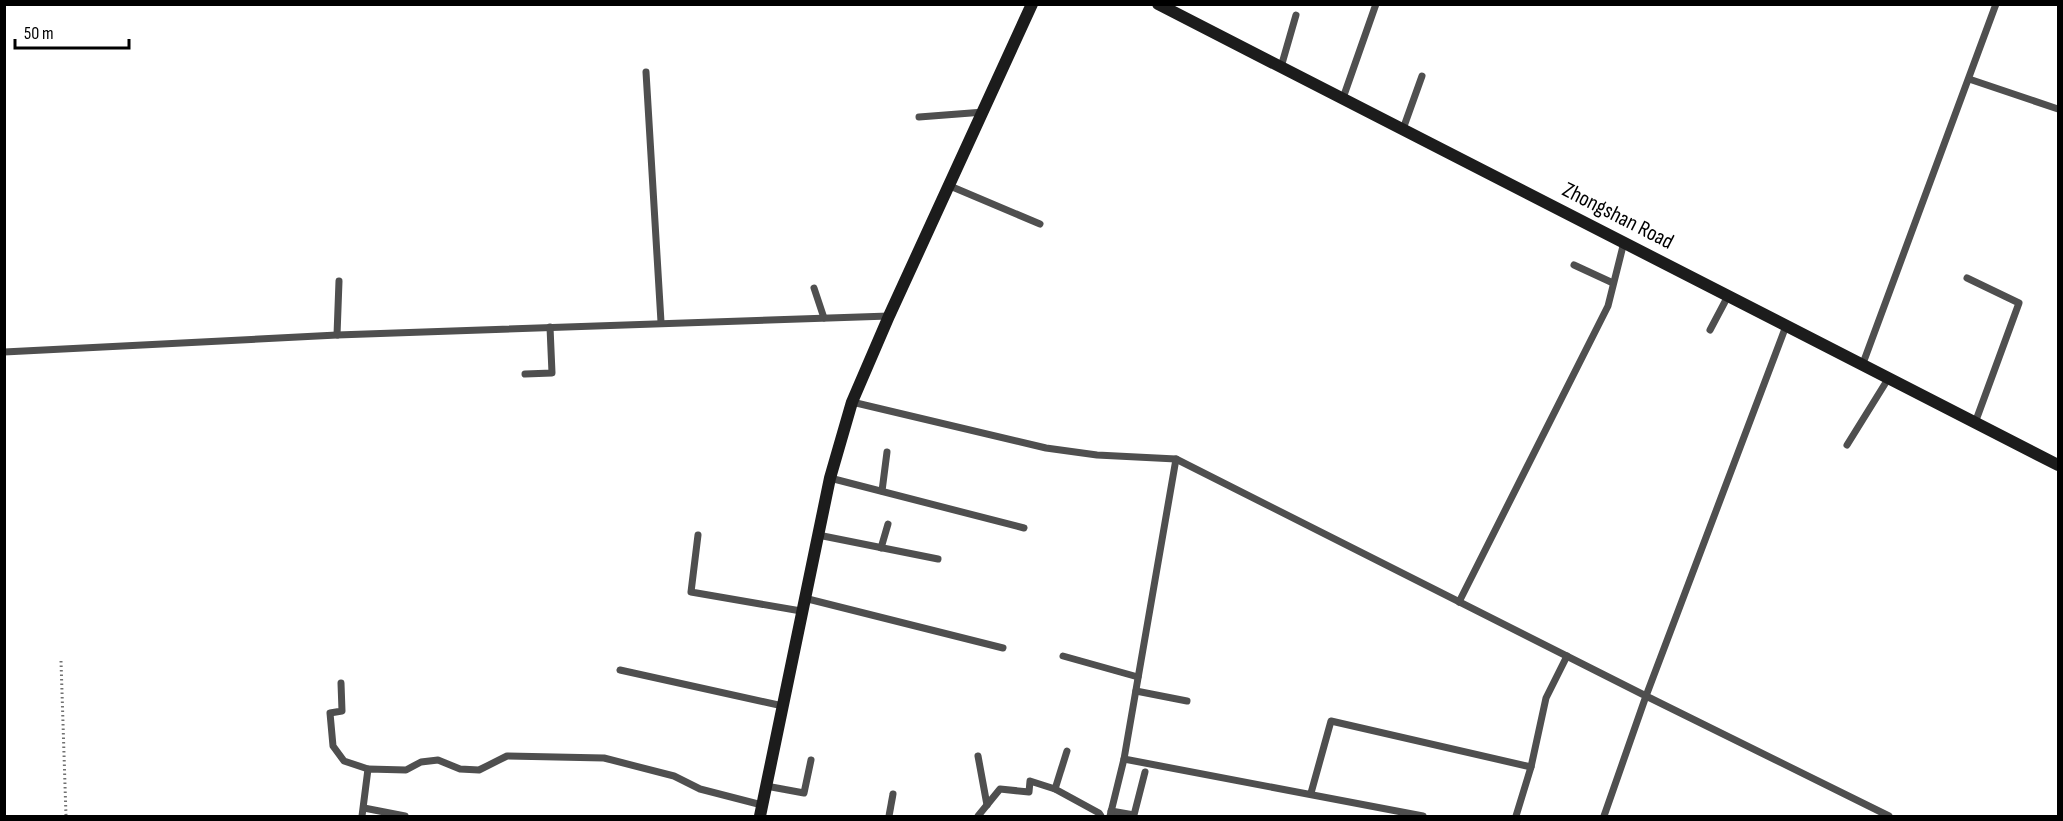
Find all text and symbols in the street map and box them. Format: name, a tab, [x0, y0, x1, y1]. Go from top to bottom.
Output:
scale bar	[15, 12, 129, 50]
text: 50 m	[24, 23, 54, 44]
street label: Zhongshan Road	[1558, 176, 1678, 256]

